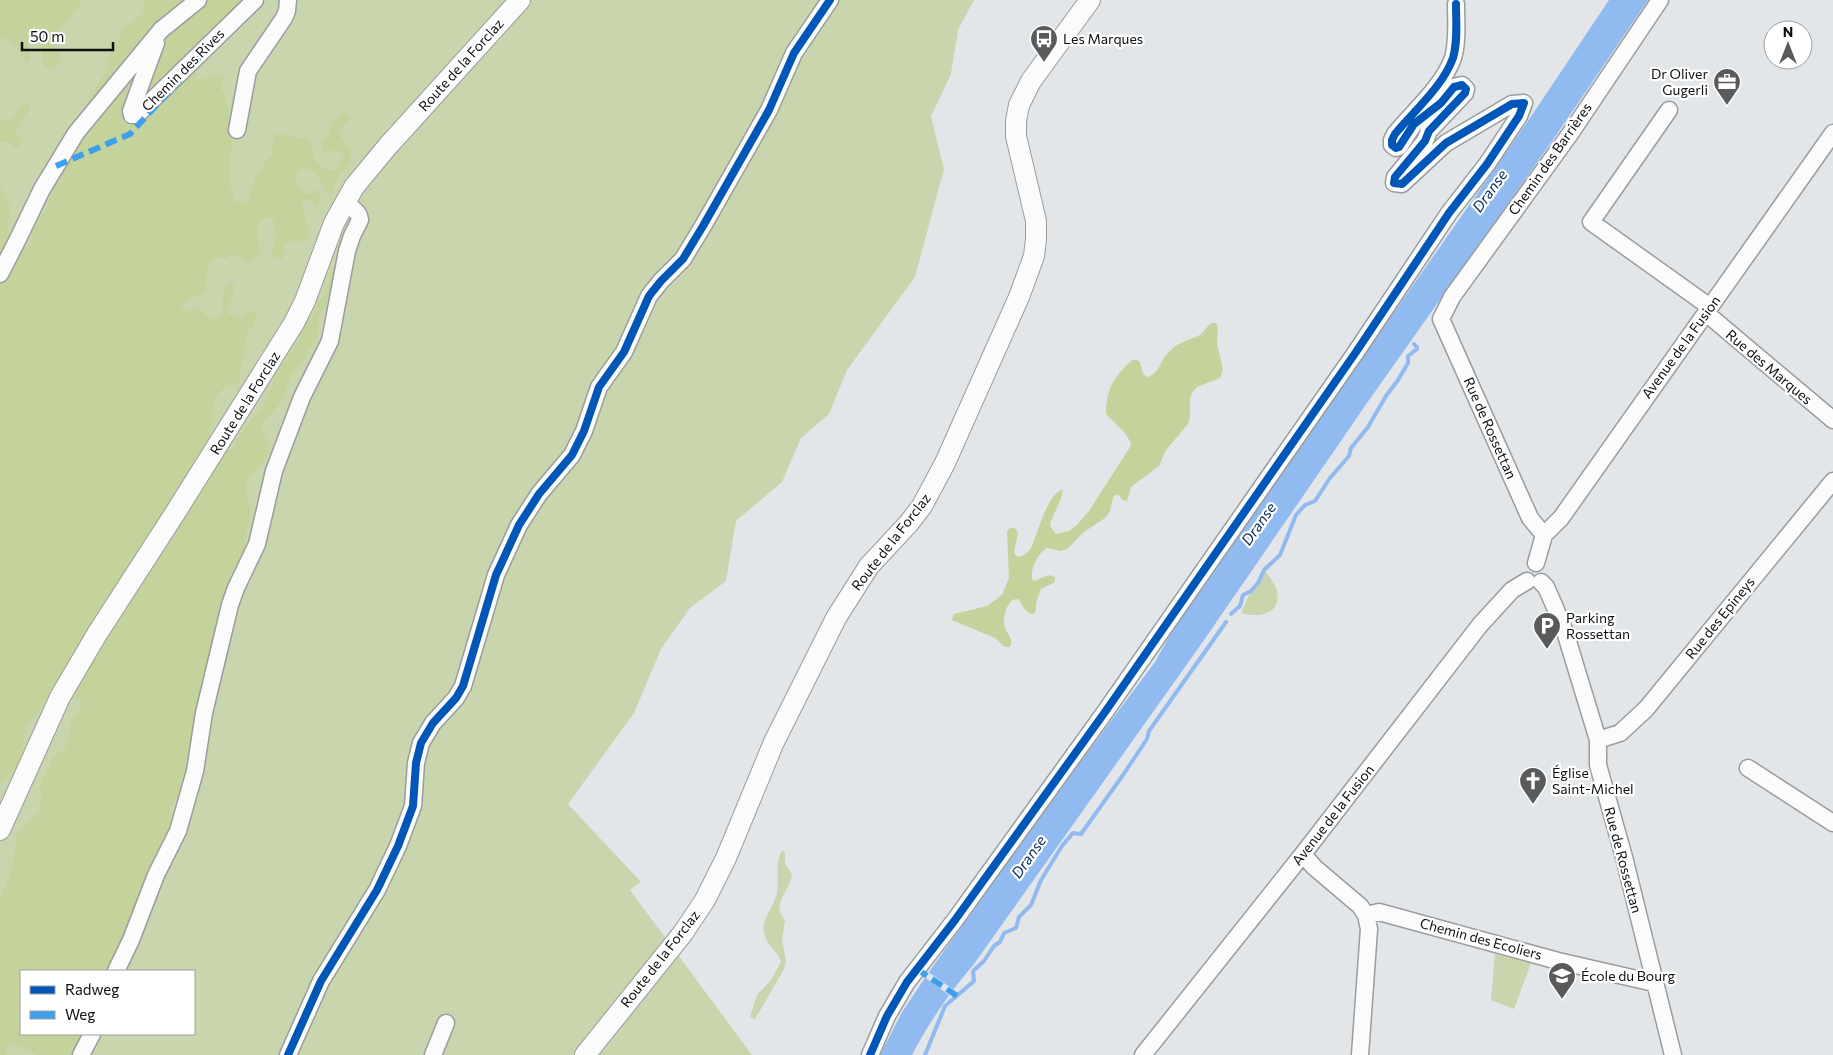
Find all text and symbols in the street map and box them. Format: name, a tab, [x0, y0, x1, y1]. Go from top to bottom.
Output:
street label: Route de la Forclaz	[415, 15, 507, 114]
scale bar	[22, 20, 114, 52]
north arrow	[1763, 20, 1813, 70]
text: N	[1783, 23, 1793, 40]
bus stop icon: Les Marques	[1029, 24, 1059, 63]
street label: Chemin des Rives	[138, 25, 227, 114]
text: 50 m	[30, 27, 64, 45]
place label: Les Marques	[1063, 30, 1143, 47]
place label: Dr Oliver Gugerli	[1651, 65, 1708, 98]
office icon: Dr Oliver Gugerli	[1712, 67, 1742, 106]
street label: Chemin des Barrières	[1504, 99, 1595, 218]
water label: Dranse	[1468, 166, 1511, 215]
street label: Avenue de la Fusion	[1638, 292, 1724, 401]
street label: Rue des Marques	[1723, 326, 1816, 408]
street label: Route de la Forclaz	[206, 348, 283, 458]
street label: Rue de Rossettan	[1460, 374, 1520, 481]
street label: Route de la Forclaz	[847, 490, 934, 594]
water label: Dranse	[1237, 499, 1279, 548]
street label: Rue des Epineys	[1681, 573, 1758, 662]
place label: Parking Rossettan	[1566, 609, 1630, 642]
parking icon: Parking Rossettan	[1532, 611, 1562, 650]
street label: Avenue de la Fusion	[1288, 761, 1377, 868]
place label: Église Saint-Michel	[1552, 764, 1634, 797]
church icon: Église Saint-Michel	[1518, 766, 1548, 805]
street label: Rue de Rossettan	[1601, 805, 1646, 915]
water label: Dranse	[1007, 832, 1049, 881]
street label: Route de la Forclaz	[616, 907, 703, 1011]
street label: Chemin des Ecoliers	[1418, 914, 1544, 963]
school or university icon: École du Bourg	[1547, 961, 1577, 1000]
place label: École du Bourg	[1581, 967, 1676, 984]
legend	[20, 970, 195, 1035]
text: Radweg	[65, 980, 119, 998]
text: Weg	[65, 1005, 95, 1023]

